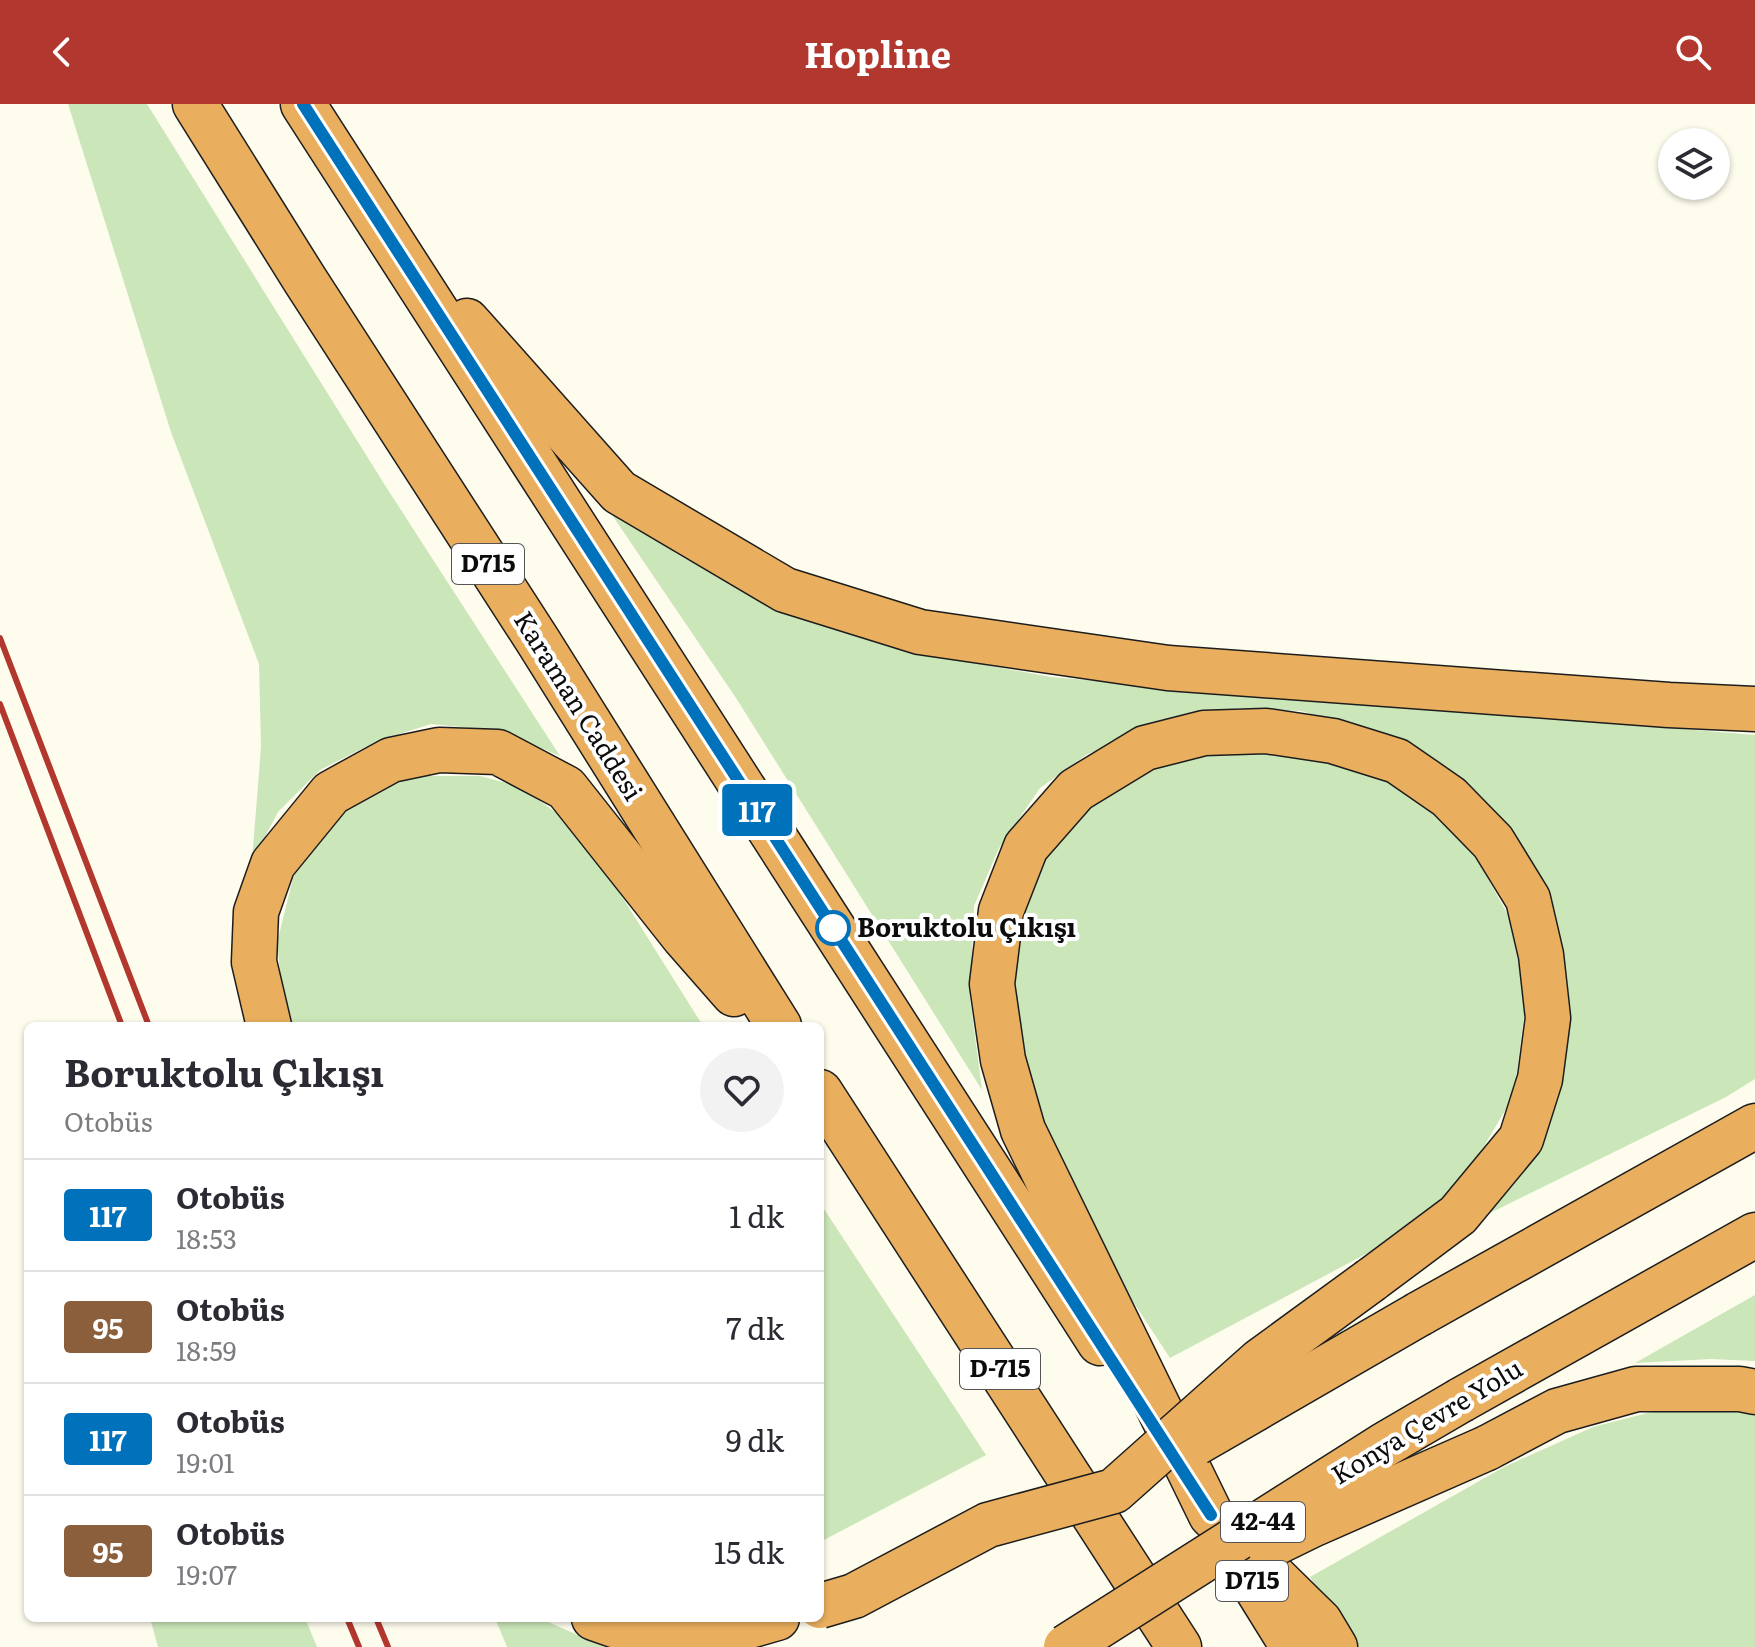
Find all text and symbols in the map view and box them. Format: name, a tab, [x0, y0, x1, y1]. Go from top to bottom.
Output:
text: Hopline	[804, 26, 951, 79]
icon: back	[40, 30, 84, 74]
icon: search	[1671, 30, 1715, 74]
map controls	[1658, 128, 1730, 200]
button: layers	[1658, 128, 1730, 200]
road number: D715	[452, 544, 524, 584]
street label: Karaman Caddesi	[506, 602, 654, 807]
line badge: 117	[711, 784, 803, 836]
text: 117	[738, 789, 776, 831]
place label: Boruktolu Çıkışı	[857, 906, 1076, 945]
marker: Boruktolu Çıkışı	[816, 911, 850, 945]
text: Boruktolu Çıkışı	[64, 1042, 384, 1099]
button: heart	[700, 1048, 784, 1132]
text: Otobüs	[64, 1101, 152, 1140]
text: Otobüs	[176, 1174, 285, 1218]
text: 1 dk	[729, 1193, 784, 1237]
text: 117	[89, 1194, 127, 1236]
text: 18:53	[176, 1218, 237, 1257]
text: Otobüs	[176, 1286, 285, 1330]
text: 7 dk	[726, 1305, 784, 1349]
text: 95	[92, 1306, 124, 1348]
text: 18:59	[176, 1330, 236, 1369]
street label: Konya Çevre Yolu	[1323, 1347, 1529, 1492]
road number: D-715	[960, 1349, 1040, 1389]
text: Otobüs	[176, 1398, 285, 1442]
text: 9 dk	[726, 1417, 784, 1461]
text: 117	[89, 1418, 127, 1460]
text: 19:01	[176, 1442, 234, 1481]
road number: 42-44	[1221, 1502, 1305, 1542]
text: Otobüs	[176, 1510, 285, 1554]
text: 15 dk	[714, 1529, 784, 1573]
text: 95	[92, 1530, 124, 1572]
text: 19:07	[176, 1554, 237, 1593]
road number: D715	[1216, 1561, 1288, 1601]

